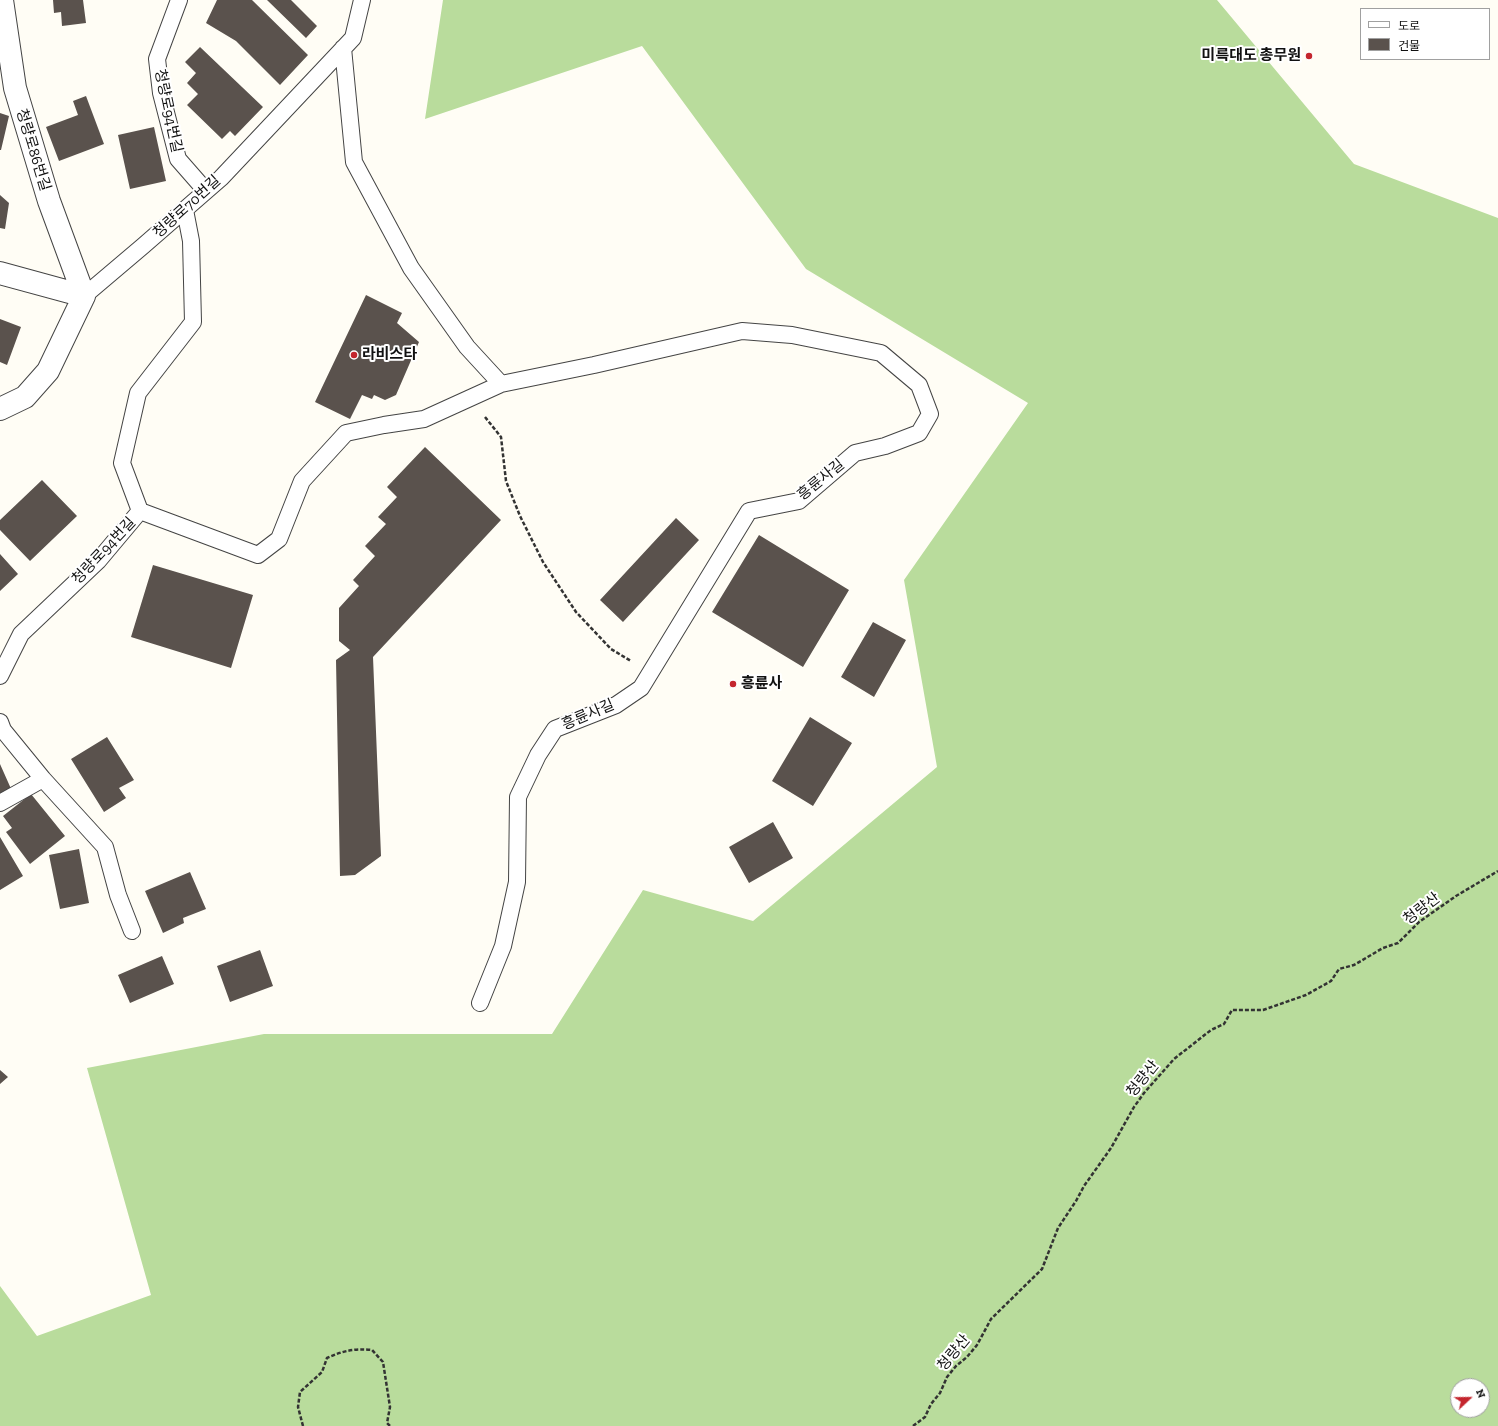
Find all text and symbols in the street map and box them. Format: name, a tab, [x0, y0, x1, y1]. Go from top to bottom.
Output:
legend	[1360, 8, 1490, 60]
text: 도로	[1398, 19, 1420, 33]
text: 건물	[1398, 39, 1420, 53]
place label: 미륵대도 총무원	[1202, 47, 1301, 65]
marker: 미륵대도 총무원	[1304, 51, 1314, 61]
street label: 청량로94번길	[150, 68, 186, 154]
street label: 청량로86번길	[12, 107, 54, 193]
street label: 청량로70번길	[150, 172, 224, 242]
place label: 라비스타	[362, 346, 417, 364]
marker: 라비스타	[349, 350, 359, 360]
street label: 흥륜사길	[794, 456, 848, 504]
street label: 청량로94번길	[68, 514, 140, 588]
place label: 흥륜사	[741, 675, 782, 693]
marker: 흥륜사	[728, 679, 738, 689]
street label: 흥륜사길	[559, 696, 617, 734]
street label: 청량산	[1400, 889, 1444, 929]
street label: 청량산	[1123, 1057, 1163, 1101]
street label: 청량산	[934, 1331, 974, 1375]
north arrow	[1450, 1378, 1490, 1418]
text: N	[1473, 1387, 1488, 1400]

